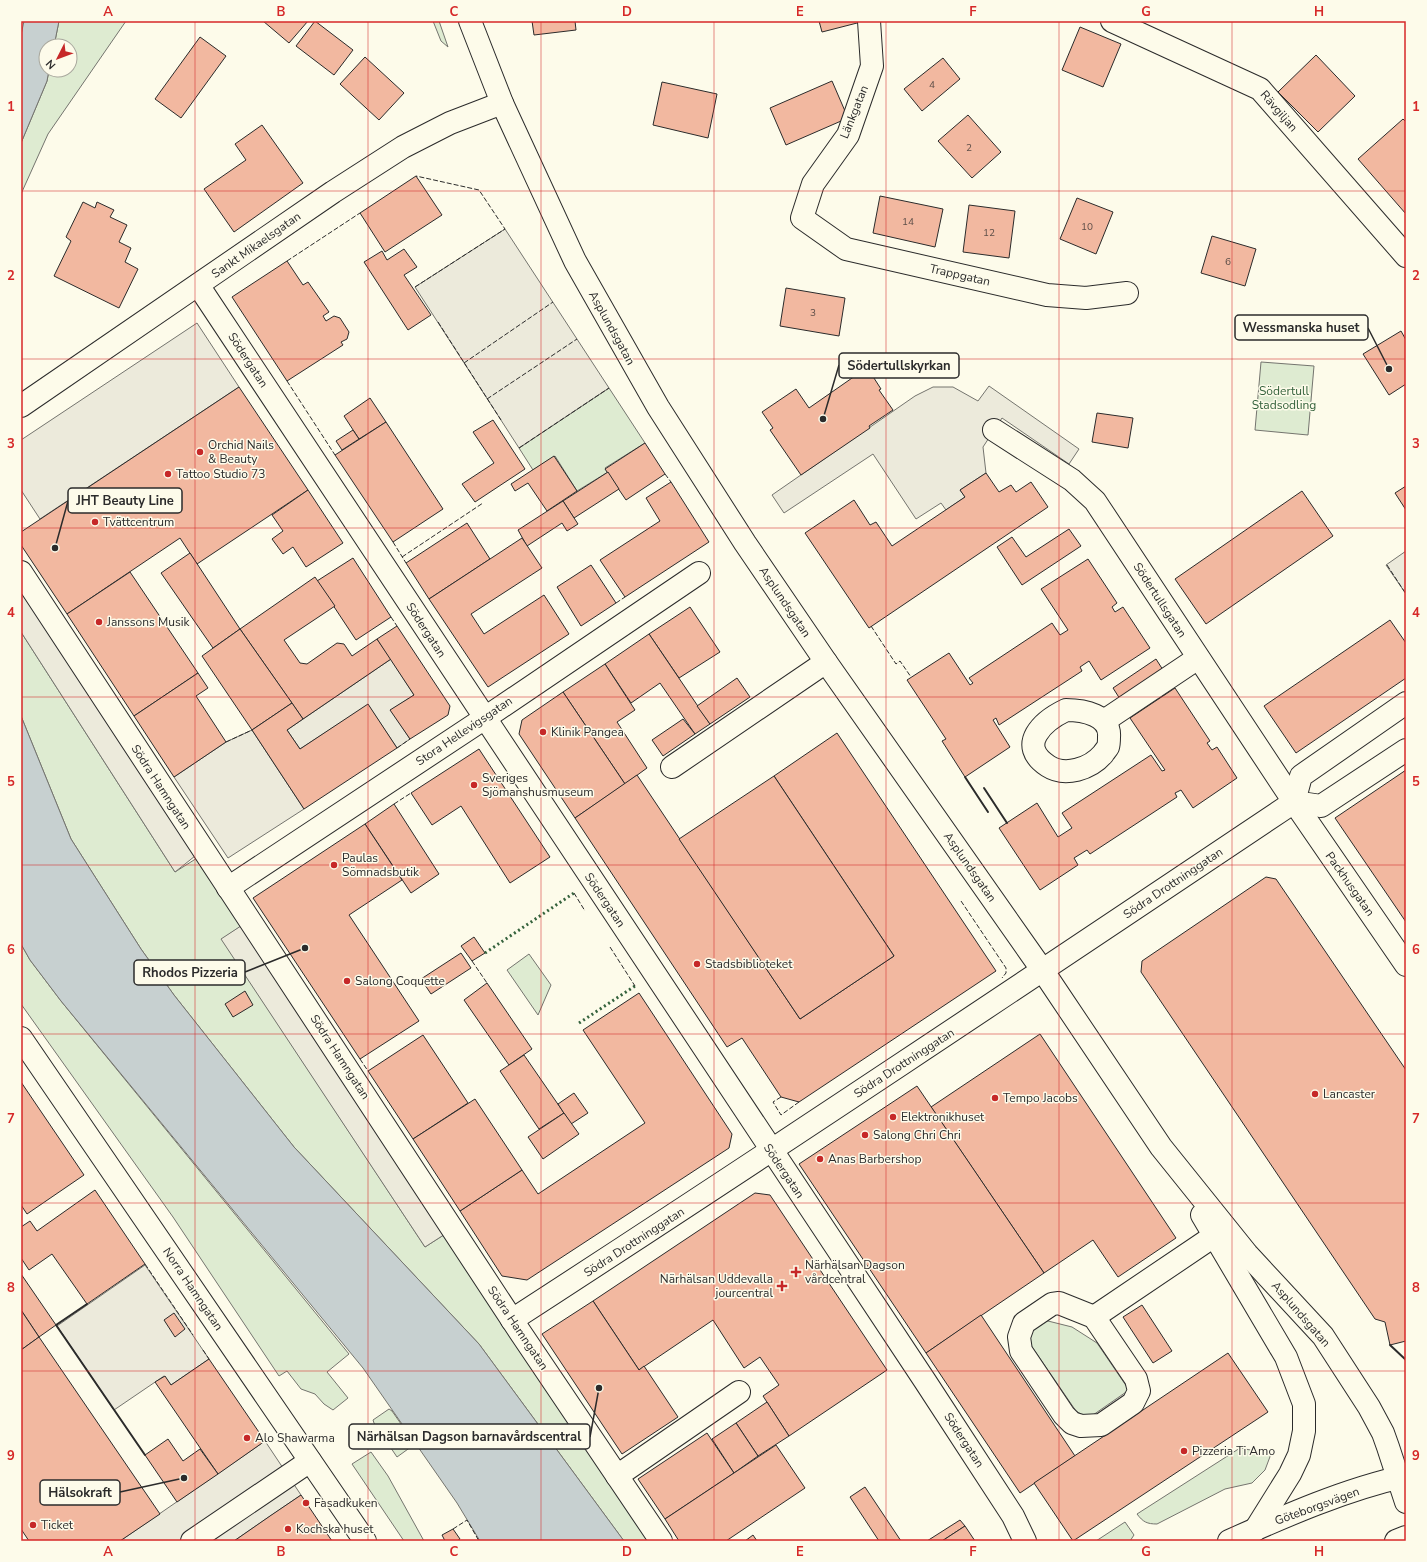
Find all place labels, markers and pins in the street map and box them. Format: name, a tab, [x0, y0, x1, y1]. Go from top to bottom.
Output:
callout: Wessmanska huset	[1235, 315, 1368, 340]
callout: Södertullskyrkan	[839, 353, 959, 378]
place label: Orchid Nails & Beauty	[208, 437, 274, 467]
marker: Orchid Nails & Beauty	[195, 447, 205, 457]
place label: Tattoo Studio 73	[176, 466, 266, 482]
marker: Tattoo Studio 73	[163, 469, 173, 479]
callout: JHT Beauty Line	[68, 488, 182, 513]
place label: Tvättcentrum	[103, 514, 174, 530]
marker: Tvättcentrum	[90, 517, 100, 527]
place label: Janssons Musik	[106, 614, 191, 630]
marker: Janssons Musik	[94, 617, 104, 627]
place label: Klinik Pangea	[551, 724, 624, 740]
marker: Klinik Pangea	[538, 727, 548, 737]
place label: Sveriges Sjömanshusmuseum	[482, 770, 594, 800]
marker: Sveriges Sjömanshusmuseum	[469, 780, 479, 790]
place label: Paulas Sömnadsbutik	[342, 850, 420, 880]
marker: Paulas Sömnadsbutik	[329, 860, 339, 870]
place label: Stadsbiblioteket	[705, 956, 793, 972]
marker: Stadsbiblioteket	[692, 959, 702, 969]
callout: Rhodos Pizzeria	[134, 960, 245, 985]
place label: Salong Coquette	[355, 973, 445, 989]
marker: Salong Coquette	[342, 976, 352, 986]
place label: Lancaster	[1323, 1086, 1376, 1102]
marker: Lancaster	[1310, 1089, 1320, 1099]
place label: Tempo Jacobs	[1003, 1090, 1078, 1106]
marker: Tempo Jacobs	[990, 1093, 1000, 1103]
place label: Elektronikhuset	[901, 1109, 985, 1125]
marker: Elektronikhuset	[888, 1112, 898, 1122]
place label: Salong Chri Chri	[873, 1127, 961, 1143]
marker: Salong Chri Chri	[860, 1130, 870, 1140]
place label: Anas Barbershop	[828, 1151, 921, 1167]
marker: Anas Barbershop	[815, 1154, 825, 1164]
place label: Närhälsan Dagson vårdcentral	[805, 1257, 905, 1287]
marker: Närhälsan Dagson vårdcentral	[790, 1266, 802, 1278]
place label: Närhälsan Uddevalla jourcentral	[660, 1271, 773, 1301]
marker: Närhälsan Uddevalla jourcentral	[776, 1280, 788, 1292]
callout: Närhälsan Dagson barnavårdscentral	[349, 1424, 590, 1449]
place label: Alo Shawarma	[255, 1430, 335, 1446]
marker: Alo Shawarma	[242, 1433, 252, 1443]
place label: Pizzeria Ti Amo	[1192, 1443, 1275, 1459]
marker: Pizzeria Ti Amo	[1179, 1446, 1189, 1456]
callout: Hälsokraft	[40, 1480, 120, 1505]
place label: Fasadkuken	[314, 1495, 378, 1511]
marker: Fasadkuken	[301, 1498, 311, 1508]
place label: Ticket	[41, 1517, 74, 1533]
marker: Ticket	[28, 1520, 38, 1530]
place label: Kochska huset	[296, 1521, 374, 1537]
marker: Kochska huset	[283, 1524, 293, 1534]

